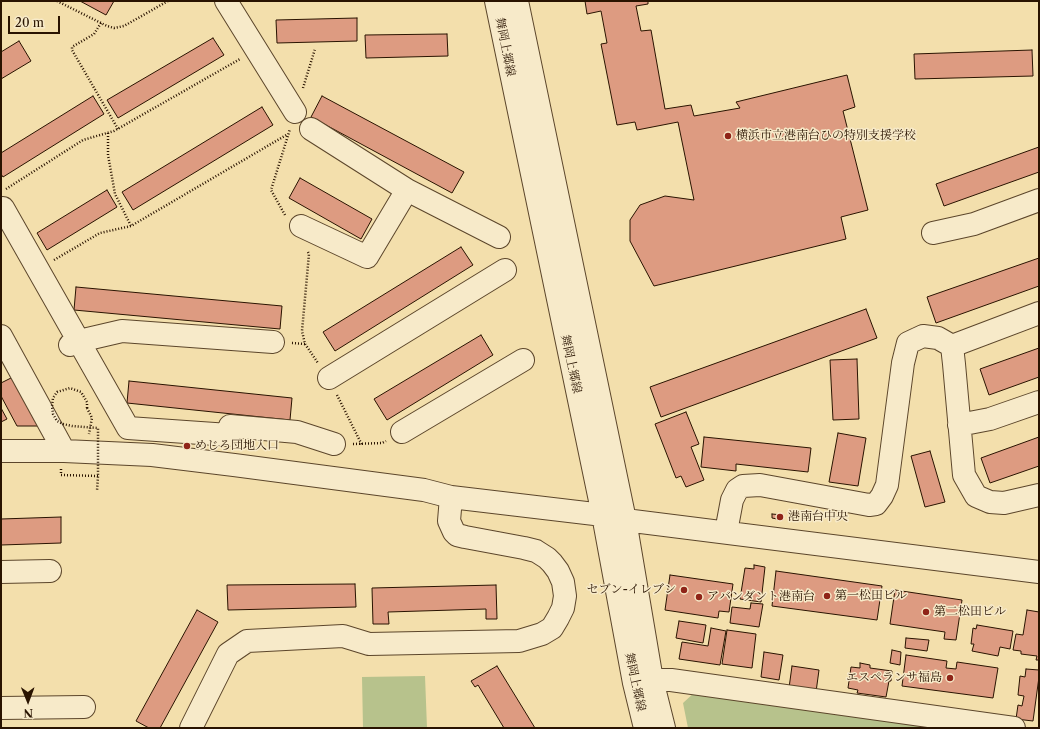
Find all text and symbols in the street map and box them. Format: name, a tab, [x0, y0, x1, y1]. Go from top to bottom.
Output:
scale bar	[10, 8, 62, 34]
text: 20 m	[15, 15, 44, 30]
street label: 舞岡上郷線	[492, 16, 518, 78]
place label: 横浜市立港南台ひの特別支援学校	[736, 129, 916, 143]
marker: 横浜市立港南台ひの特別支援学校	[723, 131, 733, 141]
street label: 舞岡上郷線	[558, 333, 584, 395]
place label: めじろ団地入口	[195, 439, 279, 453]
marker: めじろ団地入口	[182, 441, 192, 451]
place label: 港南台中央	[788, 510, 848, 524]
marker: 港南台中央	[775, 512, 785, 522]
place label: セブン-イレブン	[587, 583, 676, 597]
marker: セブン-イレブン	[679, 585, 689, 595]
place label: 第一松田ビル	[835, 589, 907, 603]
place label: アバンダント港南台	[707, 590, 815, 604]
marker: 第一松田ビル	[822, 591, 832, 601]
marker: アバンダント港南台	[694, 592, 704, 602]
place label: 第二松田ビル	[934, 605, 1006, 619]
marker: 第二松田ビル	[921, 607, 931, 617]
street label: 舞岡上郷線	[622, 651, 648, 713]
place label: エスペランサ福島	[846, 671, 942, 685]
marker: エスペランサ福島	[945, 673, 955, 683]
north arrow	[8, 681, 48, 721]
text: N	[23, 706, 33, 720]

